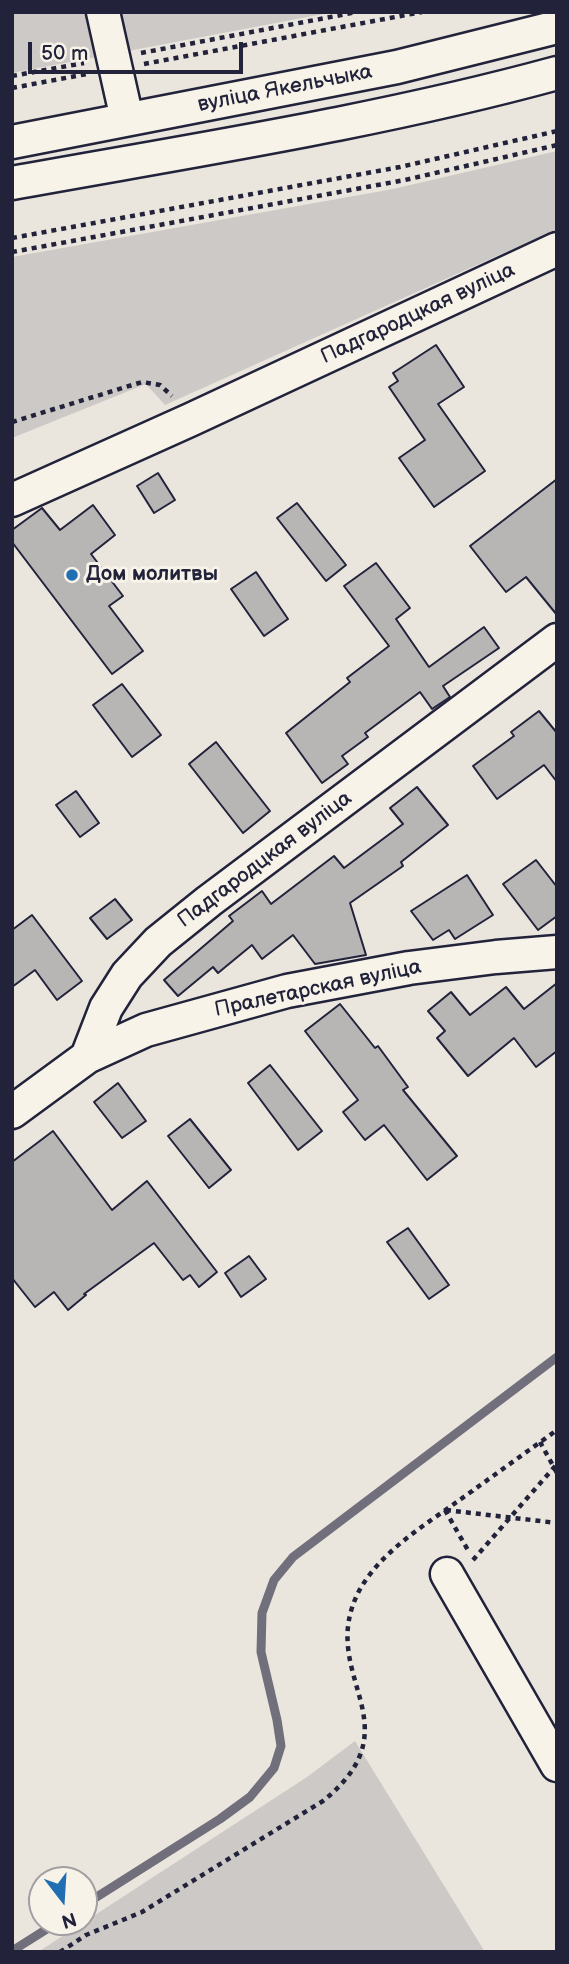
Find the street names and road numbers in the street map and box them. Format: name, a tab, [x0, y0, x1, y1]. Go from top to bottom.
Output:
street label: вуліца Якельчыка	[196, 60, 374, 118]
street label: Падгародцкая вуліца	[317, 258, 519, 370]
street label: Падгародцкая вуліца	[173, 786, 357, 934]
street label: Пралетарская вуліца	[212, 955, 424, 1023]

